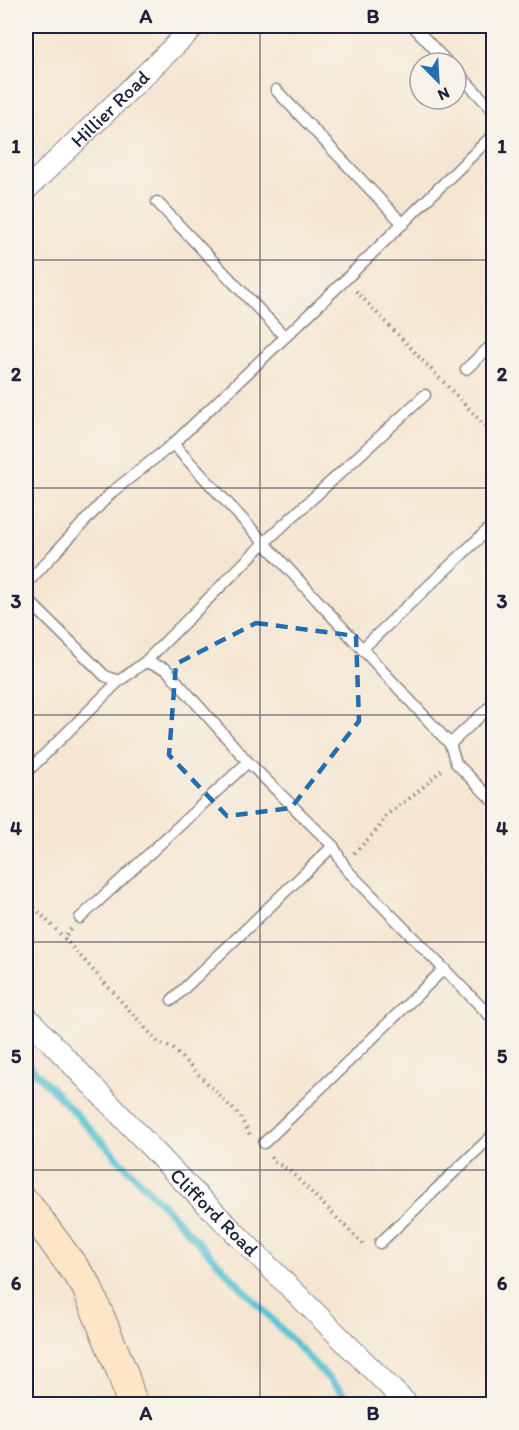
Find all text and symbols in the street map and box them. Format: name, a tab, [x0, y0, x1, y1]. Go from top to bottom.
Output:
text: A	[139, 4, 153, 28]
text: B	[367, 4, 380, 28]
north arrow	[408, 51, 468, 111]
street label: Hillier Road	[65, 65, 154, 152]
text: N	[435, 83, 453, 105]
text: 1	[11, 134, 21, 158]
text: 1	[497, 134, 507, 158]
text: 2	[11, 362, 22, 386]
text: 2	[497, 362, 508, 386]
text: 3	[11, 589, 22, 613]
text: 3	[497, 589, 508, 613]
text: 4	[10, 816, 22, 840]
text: 4	[496, 816, 508, 840]
text: 5	[11, 1044, 22, 1068]
text: 5	[497, 1044, 508, 1068]
street label: Clifford Road	[165, 1163, 264, 1261]
text: 6	[11, 1271, 22, 1295]
text: 6	[497, 1271, 508, 1295]
text: A	[139, 1401, 153, 1425]
text: B	[367, 1401, 380, 1425]

